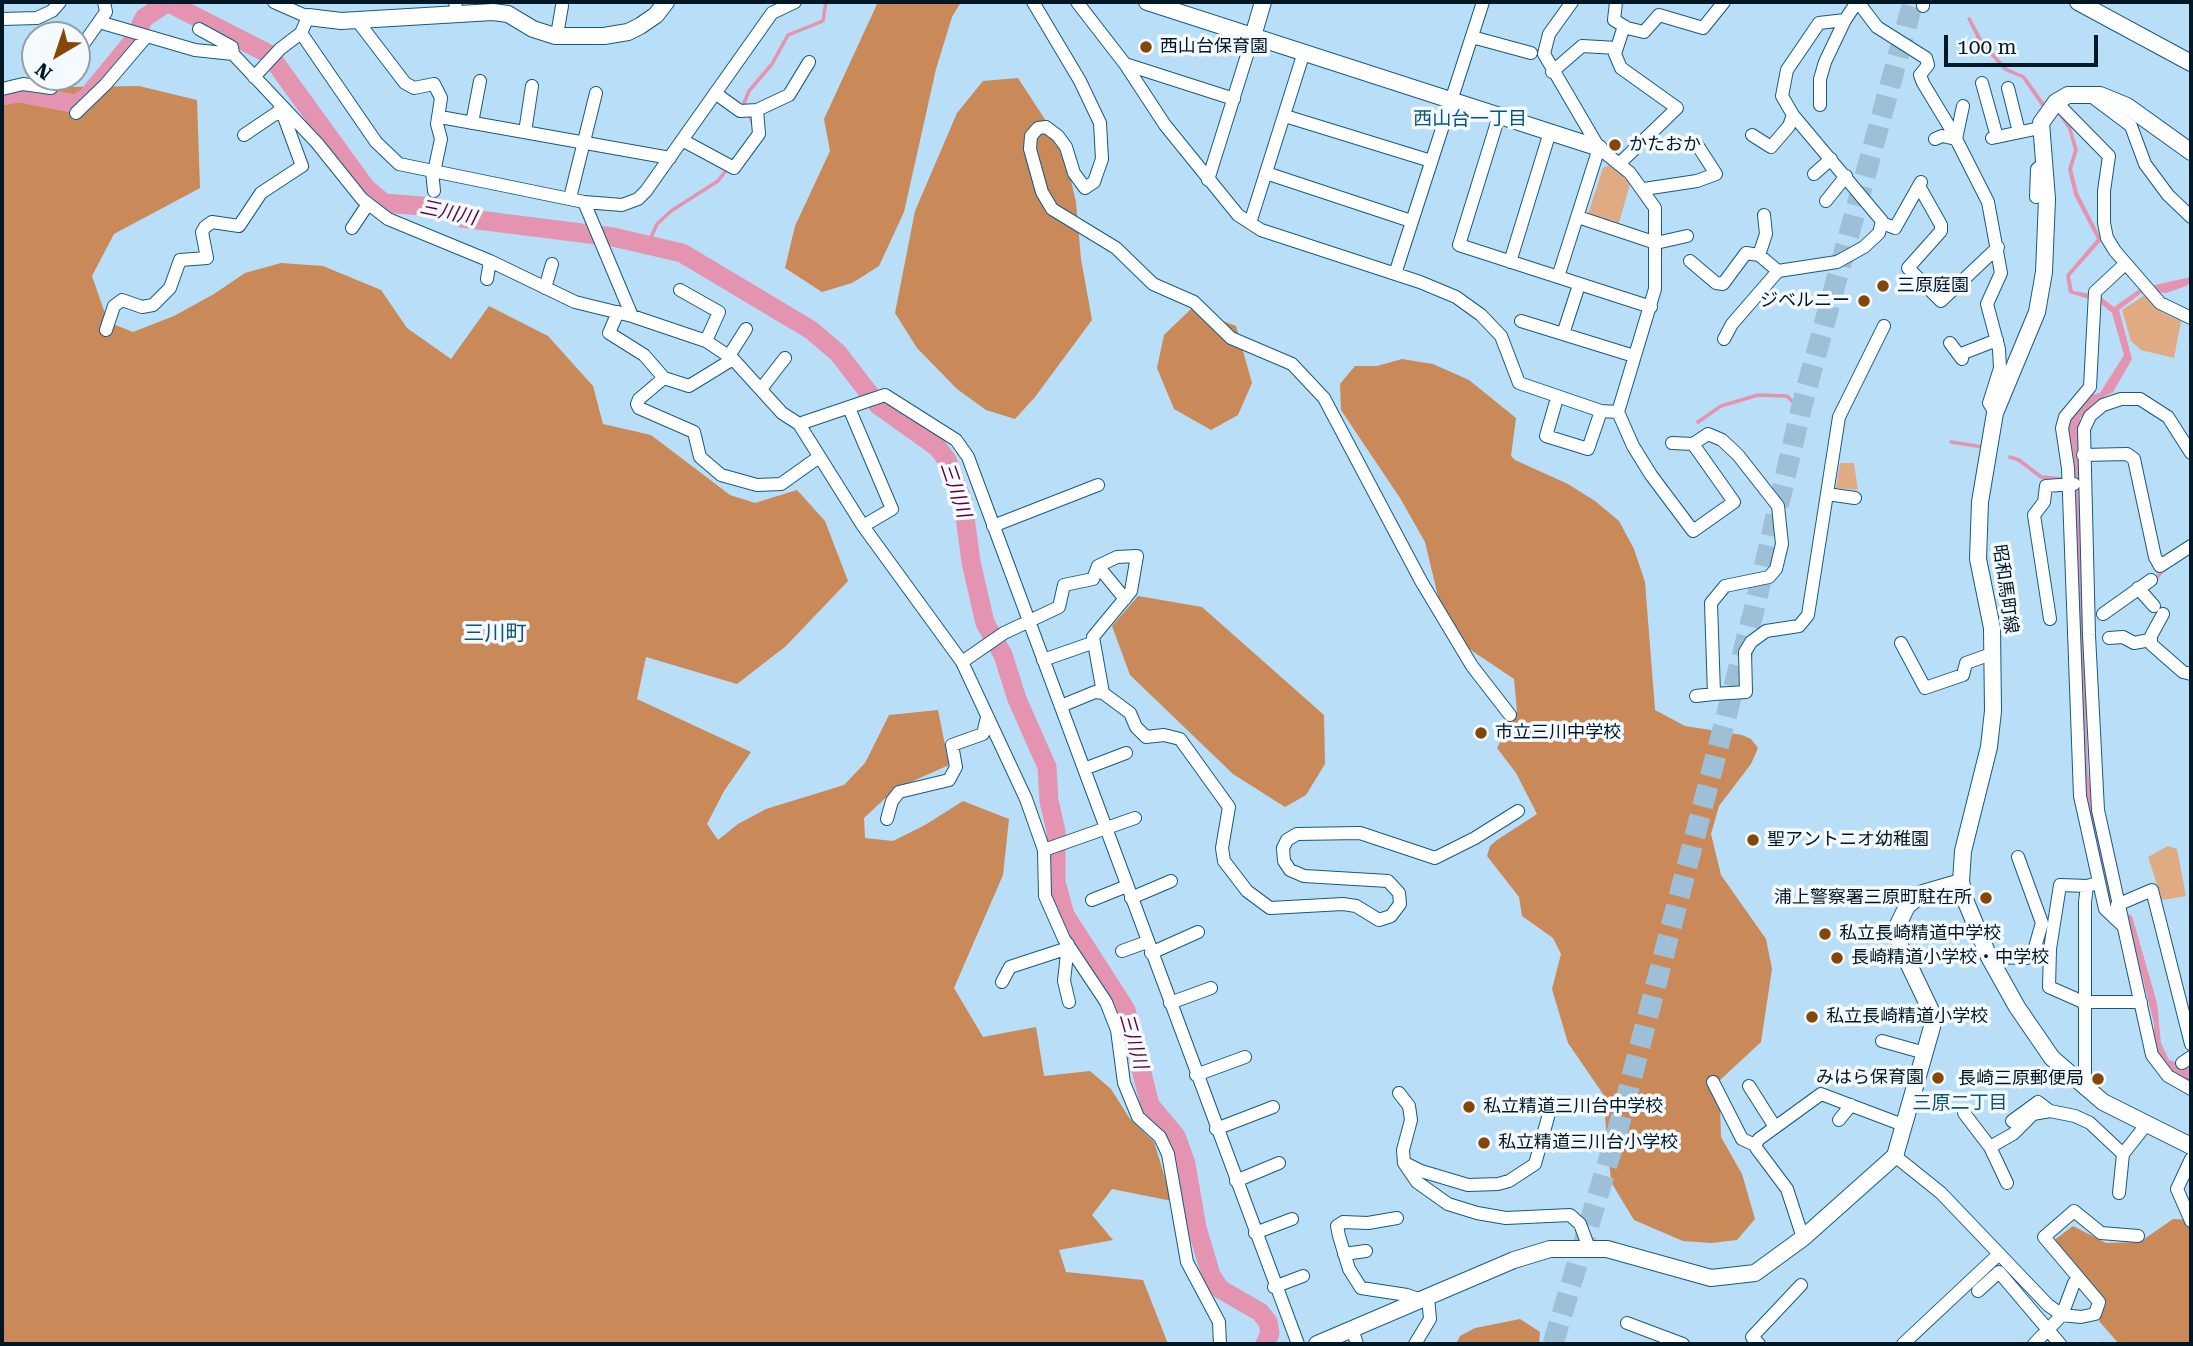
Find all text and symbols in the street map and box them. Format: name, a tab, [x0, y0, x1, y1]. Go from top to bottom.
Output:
north arrow	[21, 21, 91, 91]
scale bar	[1948, 21, 2102, 65]
text: 100 m	[1957, 35, 2017, 59]
place label: 西山台保育園	[1160, 36, 1268, 58]
marker: 西山台保育園	[1138, 39, 1154, 55]
text: N	[31, 58, 57, 85]
district label: 西山台一丁目	[1413, 108, 1527, 130]
place label: かたおか	[1629, 134, 1701, 156]
marker: かたおか	[1607, 137, 1623, 153]
water label: 三川川	[418, 196, 478, 230]
place label: 三原庭園	[1897, 275, 1969, 297]
marker: 三原庭園	[1875, 278, 1891, 294]
place label: ジベルニー	[1760, 290, 1850, 312]
marker: ジベルニー	[1856, 293, 1872, 309]
water label: 三川川	[935, 459, 975, 521]
street label: 昭和馬町線	[1988, 543, 2022, 635]
district label: 三川町	[464, 621, 526, 647]
place label: 市立三川中学校	[1495, 722, 1621, 744]
marker: 市立三川中学校	[1473, 725, 1489, 741]
place label: 聖アントニオ幼稚園	[1767, 829, 1929, 851]
marker: 聖アントニオ幼稚園	[1745, 832, 1761, 848]
place label: 浦上警察署三原町駐在所	[1774, 887, 1972, 909]
marker: 浦上警察署三原町駐在所	[1978, 890, 1994, 906]
place label: 私立長崎精道中学校	[1839, 923, 2001, 945]
marker: 私立長崎精道中学校	[1817, 926, 1833, 942]
place label: 長崎精道小学校・中学校	[1851, 947, 2049, 969]
marker: 長崎精道小学校・中学校	[1829, 950, 1845, 966]
place label: 私立長崎精道小学校	[1826, 1006, 1988, 1028]
marker: 私立長崎精道小学校	[1804, 1009, 1820, 1025]
water label: 三川川	[1114, 1010, 1152, 1072]
place label: みはら保育園	[1816, 1067, 1924, 1089]
place label: 長崎三原郵便局	[1958, 1068, 2084, 1090]
marker: みはら保育園	[1930, 1070, 1946, 1086]
marker: 長崎三原郵便局	[2090, 1071, 2106, 1087]
district label: 三原二丁目	[1913, 1092, 2007, 1114]
place label: 私立精道三川台中学校	[1483, 1096, 1663, 1118]
marker: 私立精道三川台中学校	[1461, 1099, 1477, 1115]
place label: 私立精道三川台小学校	[1498, 1132, 1678, 1154]
marker: 私立精道三川台小学校	[1476, 1135, 1492, 1151]

